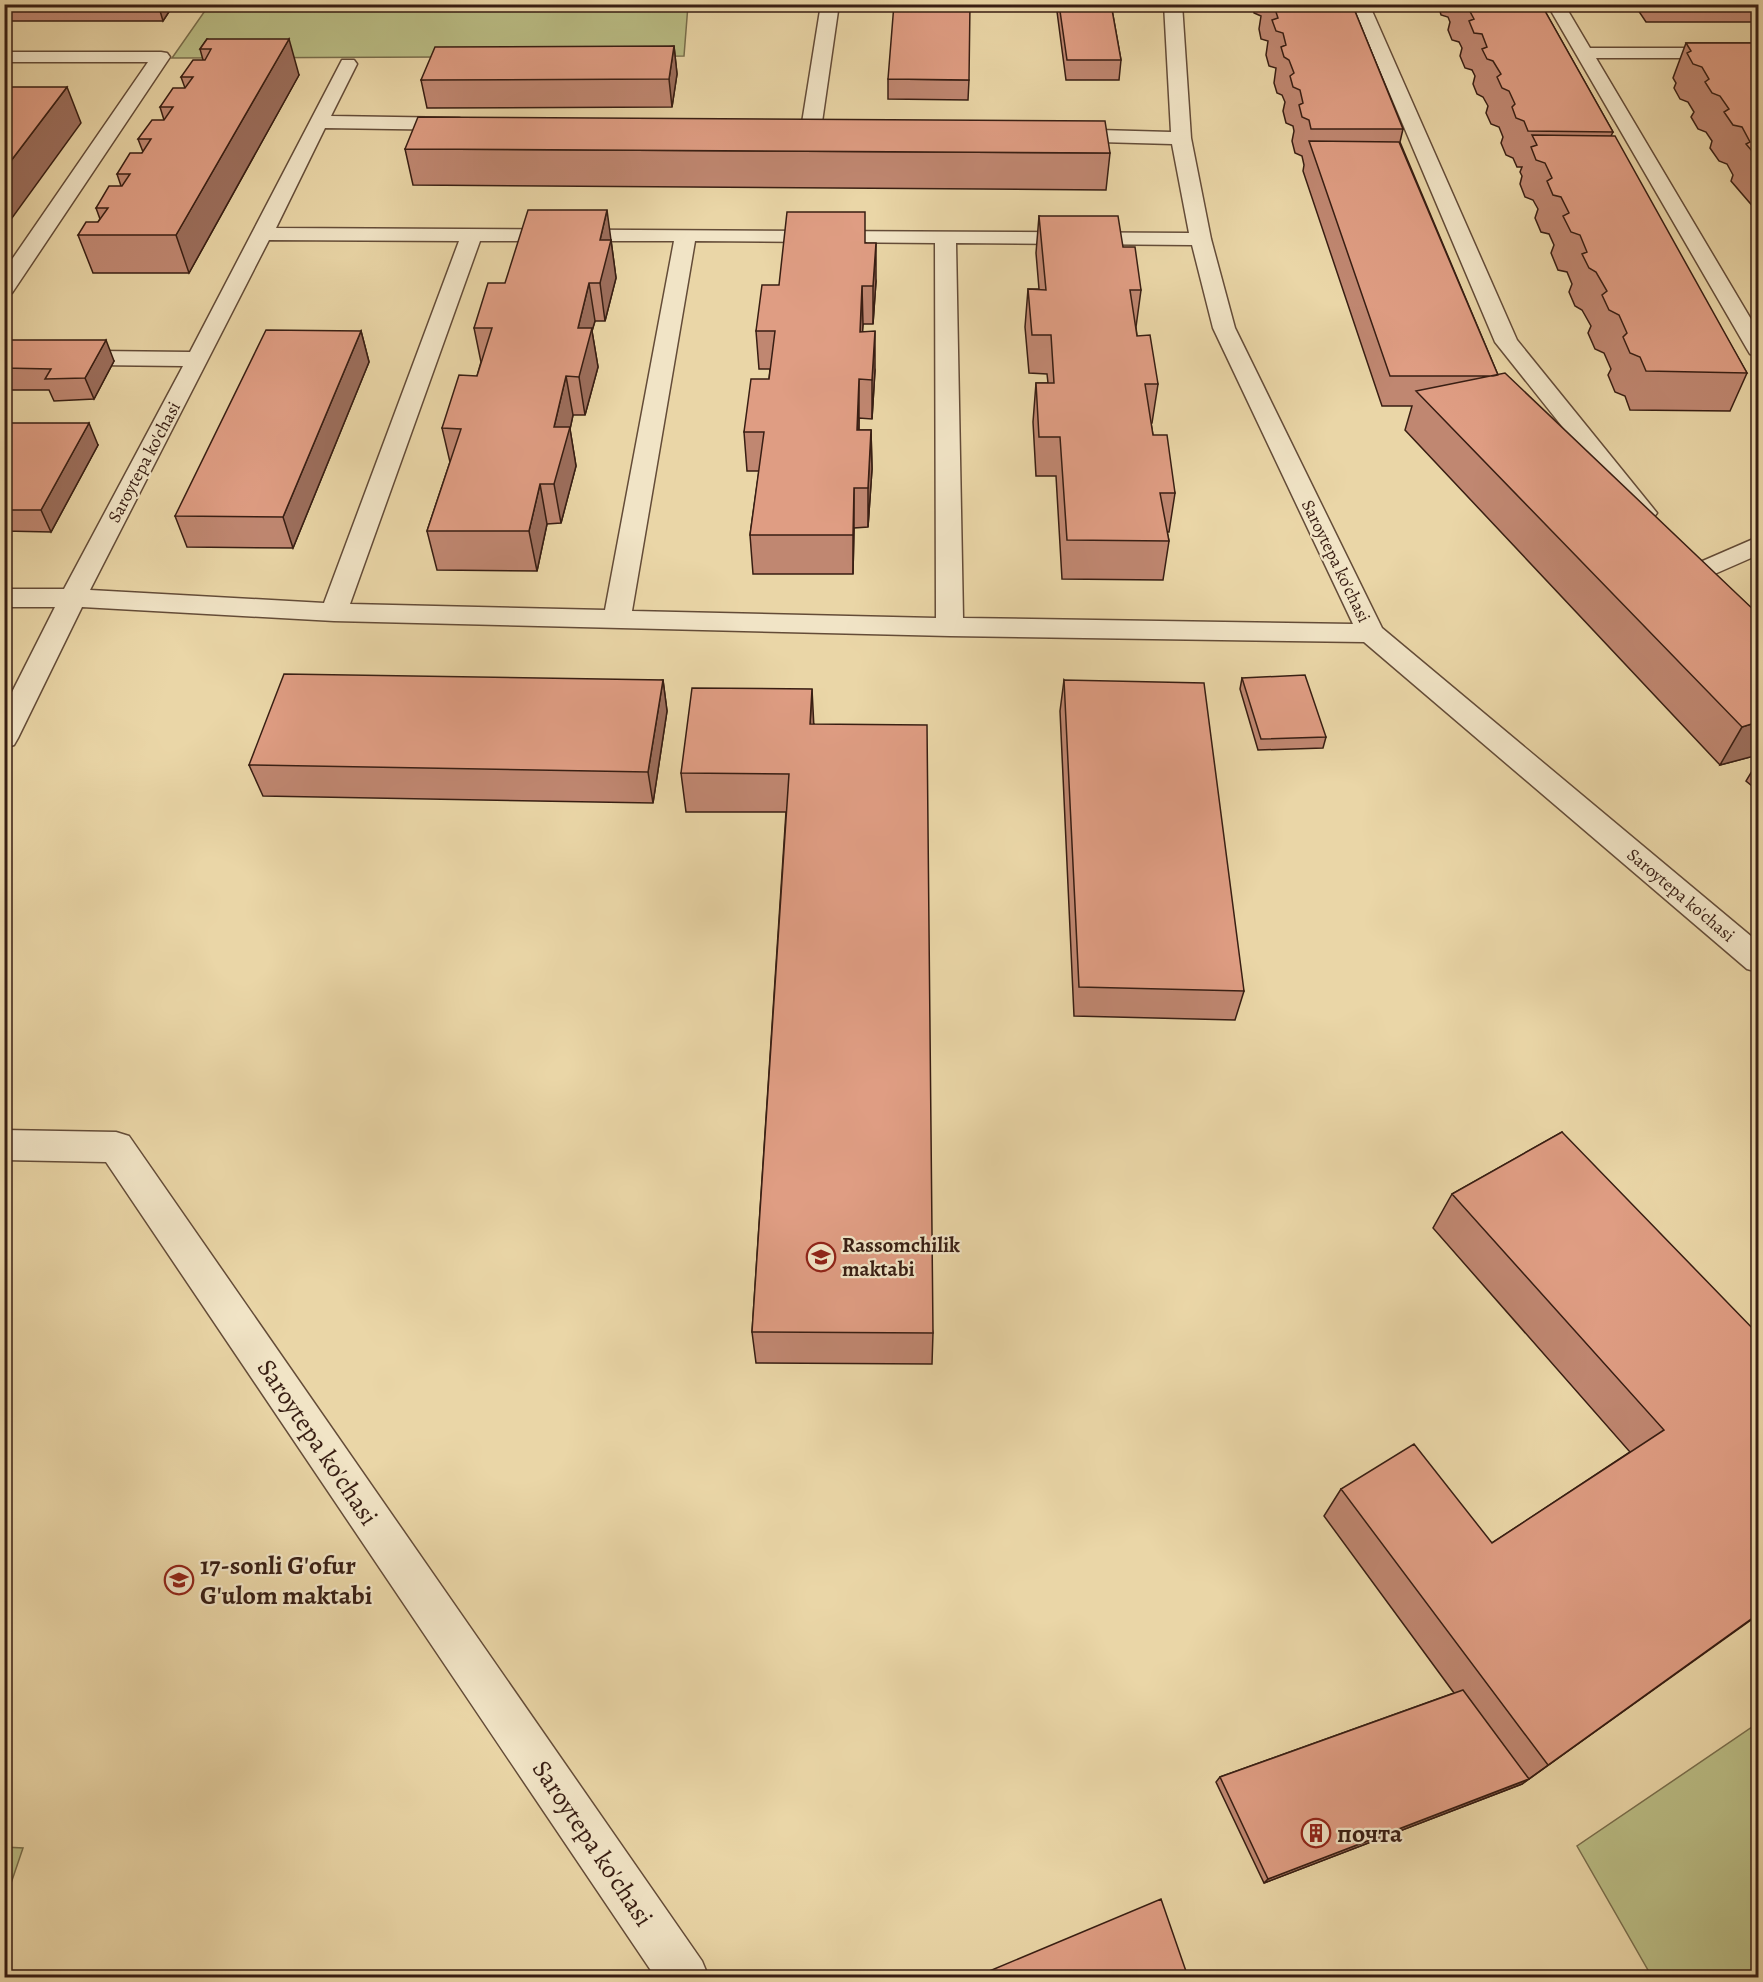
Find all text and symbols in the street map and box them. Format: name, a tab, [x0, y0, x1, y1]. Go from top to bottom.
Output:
street label: Saroytepa ko'chasi	[102, 397, 186, 527]
street label: Saroytepa ko'chasi	[1296, 496, 1376, 626]
street label: Saroytepa ko'chasi	[1622, 843, 1740, 947]
place label: Rassomchilik maktabi	[842, 1231, 960, 1283]
school or university icon: Rassomchilik maktabi	[805, 1241, 837, 1273]
street label: Saroytepa ko'chasi	[249, 1352, 386, 1532]
place label: 17-sonli G'ofur G'ulom maktabi	[200, 1548, 372, 1613]
school or university icon: 17-sonli G'ofur G'ulom maktabi	[163, 1564, 195, 1596]
street label: Saroytepa ko'chasi	[524, 1753, 661, 1933]
place label: почта	[1337, 1816, 1403, 1851]
building icon: почта	[1300, 1817, 1332, 1849]

